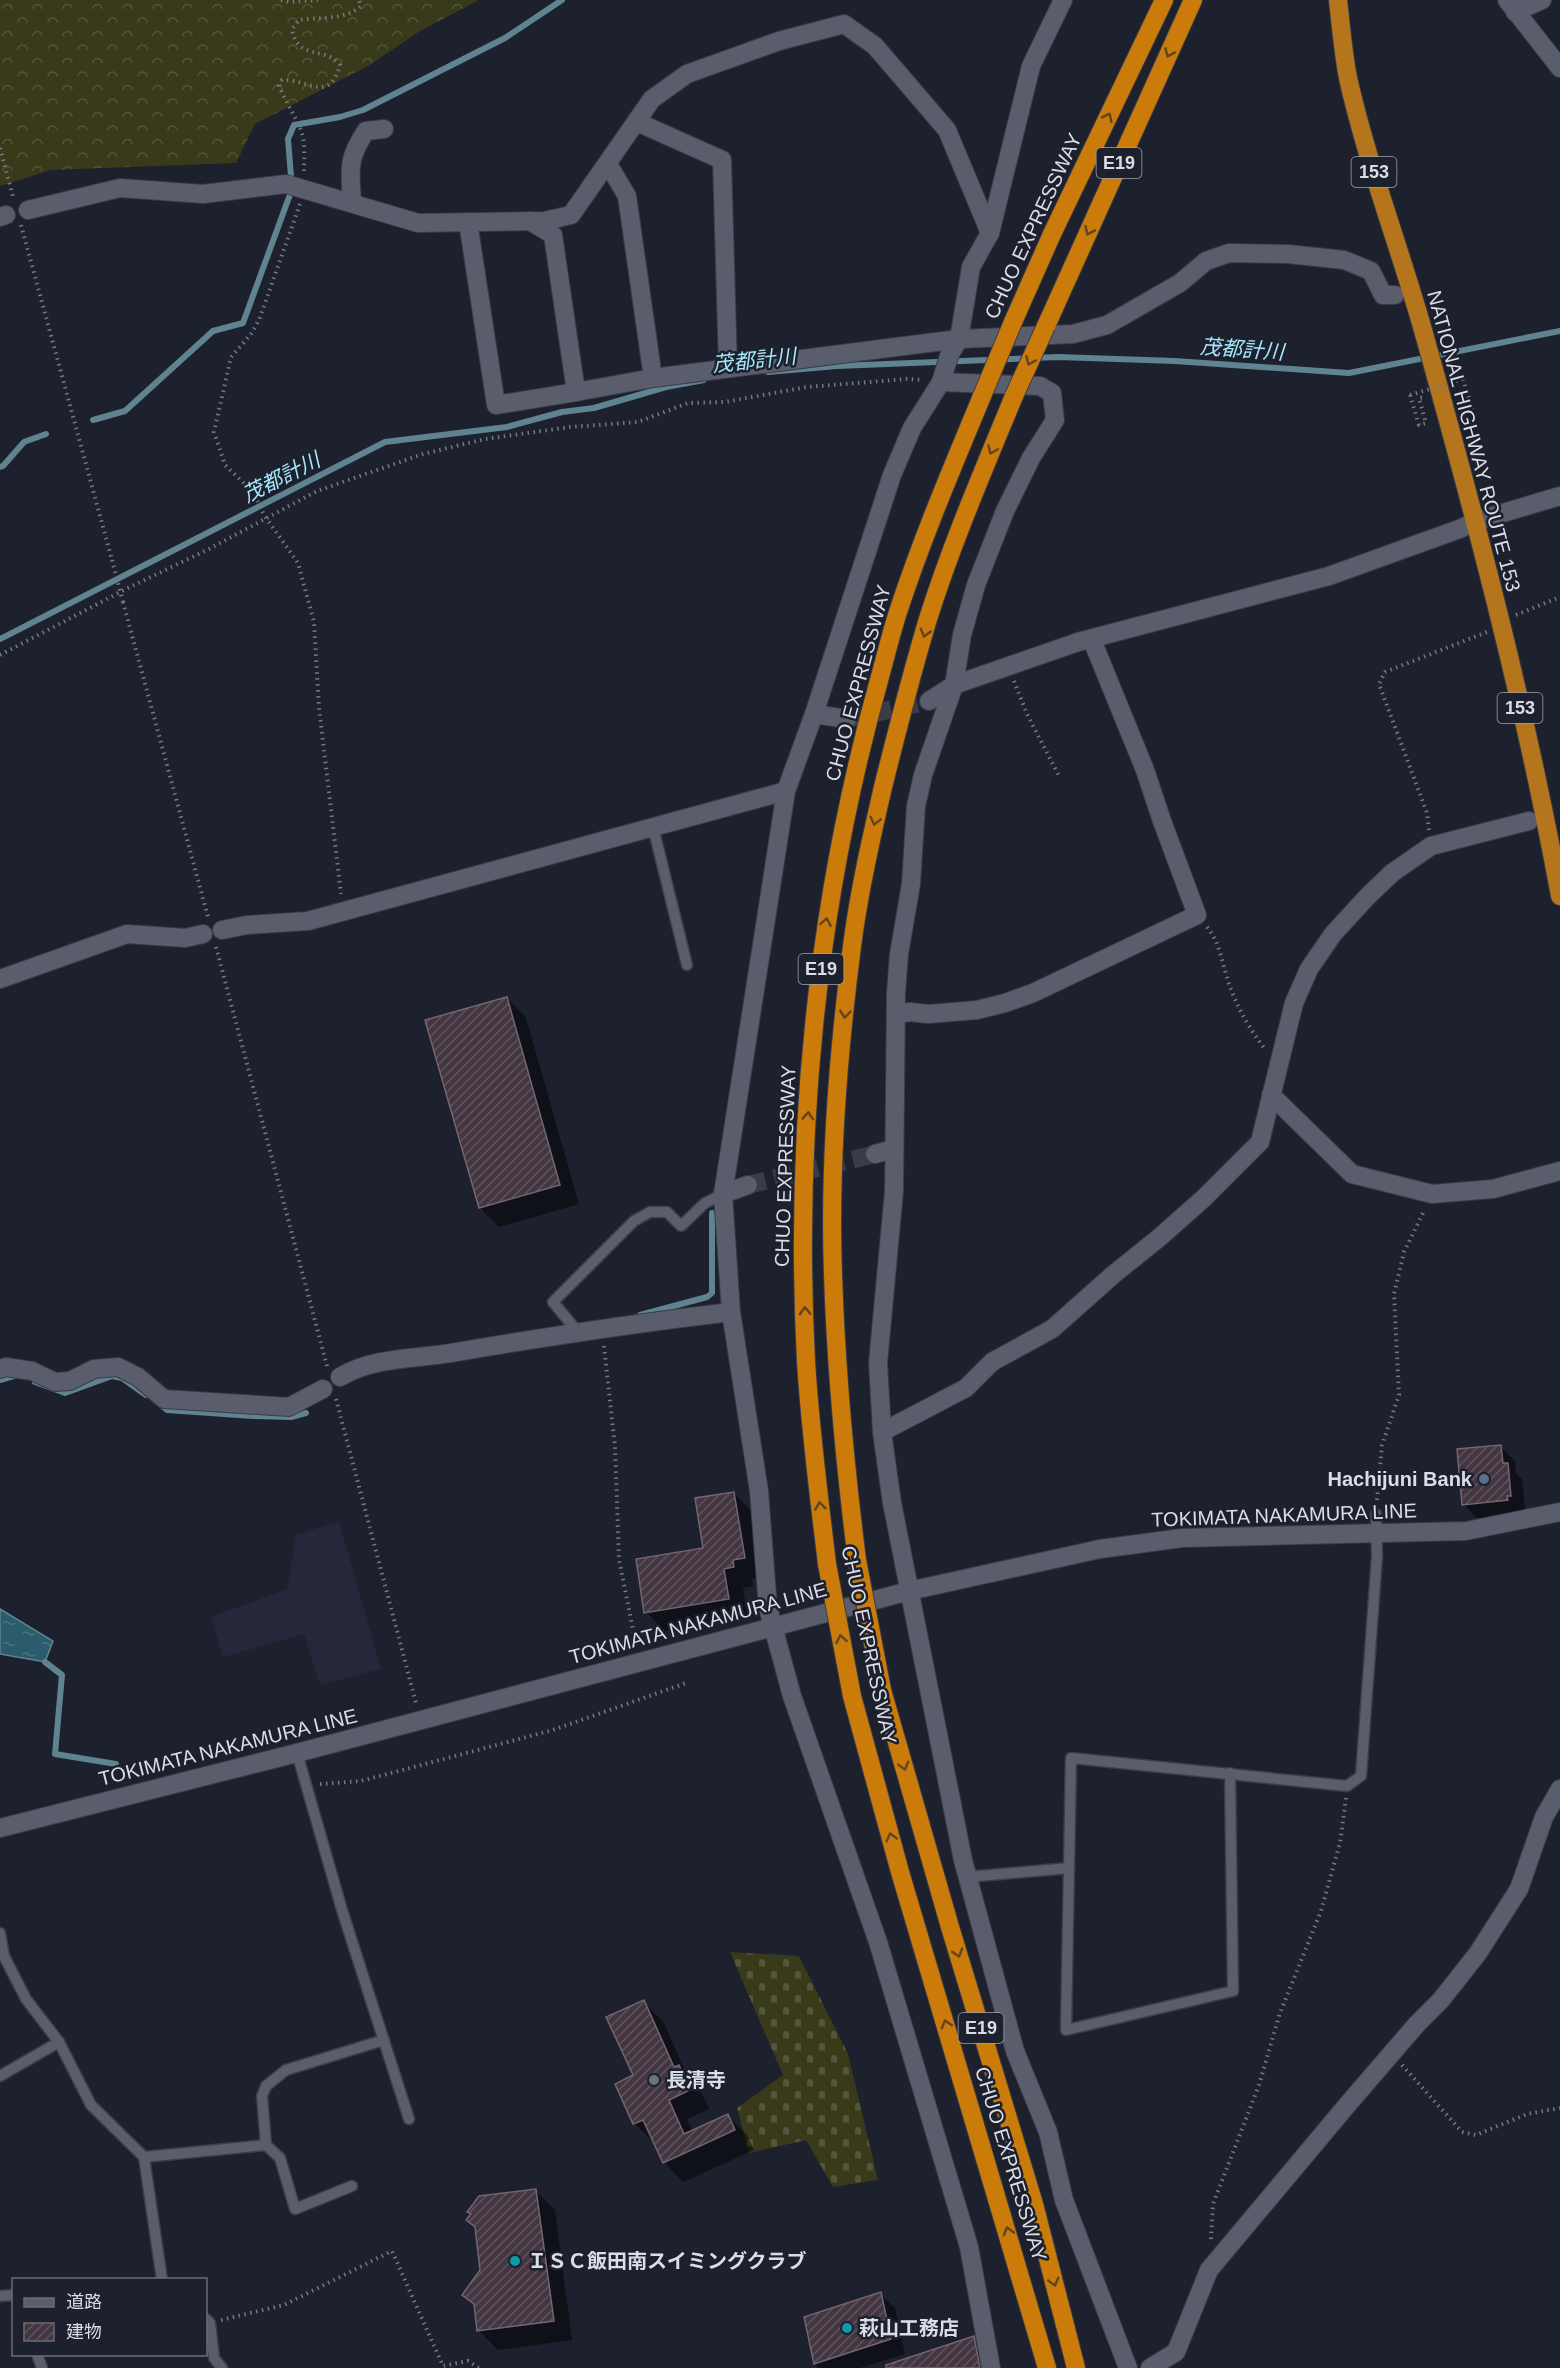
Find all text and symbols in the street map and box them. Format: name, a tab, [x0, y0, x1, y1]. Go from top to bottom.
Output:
one-way arrow	[1164, 47, 1176, 58]
one-way arrow	[1100, 112, 1112, 123]
street label: CHUO EXPRESSWAY	[980, 130, 1086, 322]
road number: E19	[1096, 148, 1142, 178]
road number: 153	[1352, 157, 1396, 187]
one-way arrow	[1084, 225, 1096, 236]
street label: NATIONAL HIGHWAY ROUTE 153	[1423, 288, 1525, 594]
water label: 茂都計川	[1199, 335, 1287, 364]
water label: 茂都計川	[711, 344, 799, 376]
one-way arrow	[1025, 354, 1037, 365]
one-way arrow	[987, 443, 999, 454]
water label: 茂都計川	[238, 447, 325, 506]
street label: CHUO EXPRESSWAY	[821, 582, 895, 784]
one-way arrow	[920, 627, 932, 638]
road number: 153	[1498, 693, 1543, 723]
one-way arrow	[869, 816, 882, 826]
one-way arrow	[819, 918, 832, 928]
road number: E19	[798, 954, 844, 984]
one-way arrow	[839, 1009, 852, 1018]
street label: CHUO EXPRESSWAY	[770, 1065, 800, 1267]
one-way arrow	[802, 1112, 815, 1121]
one-way arrow	[798, 1307, 811, 1316]
place label: Hachijuni Bank	[1328, 1468, 1473, 1490]
marker: Hachijuni Bank	[1477, 1472, 1491, 1486]
street label: TOKIMATA NAKAMURA LINE	[1151, 1499, 1417, 1531]
one-way arrow	[814, 1501, 827, 1510]
street label: CHUO EXPRESSWAY	[837, 1544, 901, 1746]
street label: TOKIMATA NAKAMURA LINE	[567, 1578, 829, 1668]
one-way arrow	[835, 1634, 848, 1644]
street label: TOKIMATA NAKAMURA LINE	[96, 1704, 360, 1790]
one-way arrow	[897, 1760, 909, 1771]
one-way arrow	[885, 1832, 898, 1842]
one-way arrow	[951, 1947, 963, 1958]
road number: E19	[958, 2013, 1004, 2043]
one-way arrow	[941, 2019, 953, 2030]
street label: CHUO EXPRESSWAY	[971, 2064, 1051, 2264]
place label: 長清寺	[666, 2069, 726, 2091]
marker: 長清寺	[647, 2073, 661, 2087]
one-way arrow	[1003, 2226, 1015, 2237]
place label: ＩＳＣ飯田南スイミングクラブ	[527, 2250, 807, 2272]
marker: ＩＳＣ飯田南スイミングクラブ	[508, 2254, 522, 2268]
one-way arrow	[1047, 2276, 1059, 2286]
legend	[12, 2278, 207, 2356]
text: 道路	[66, 2292, 102, 2312]
place label: 萩山工務店	[859, 2317, 959, 2339]
marker: 萩山工務店	[840, 2321, 854, 2335]
text: 建物	[66, 2322, 102, 2342]

